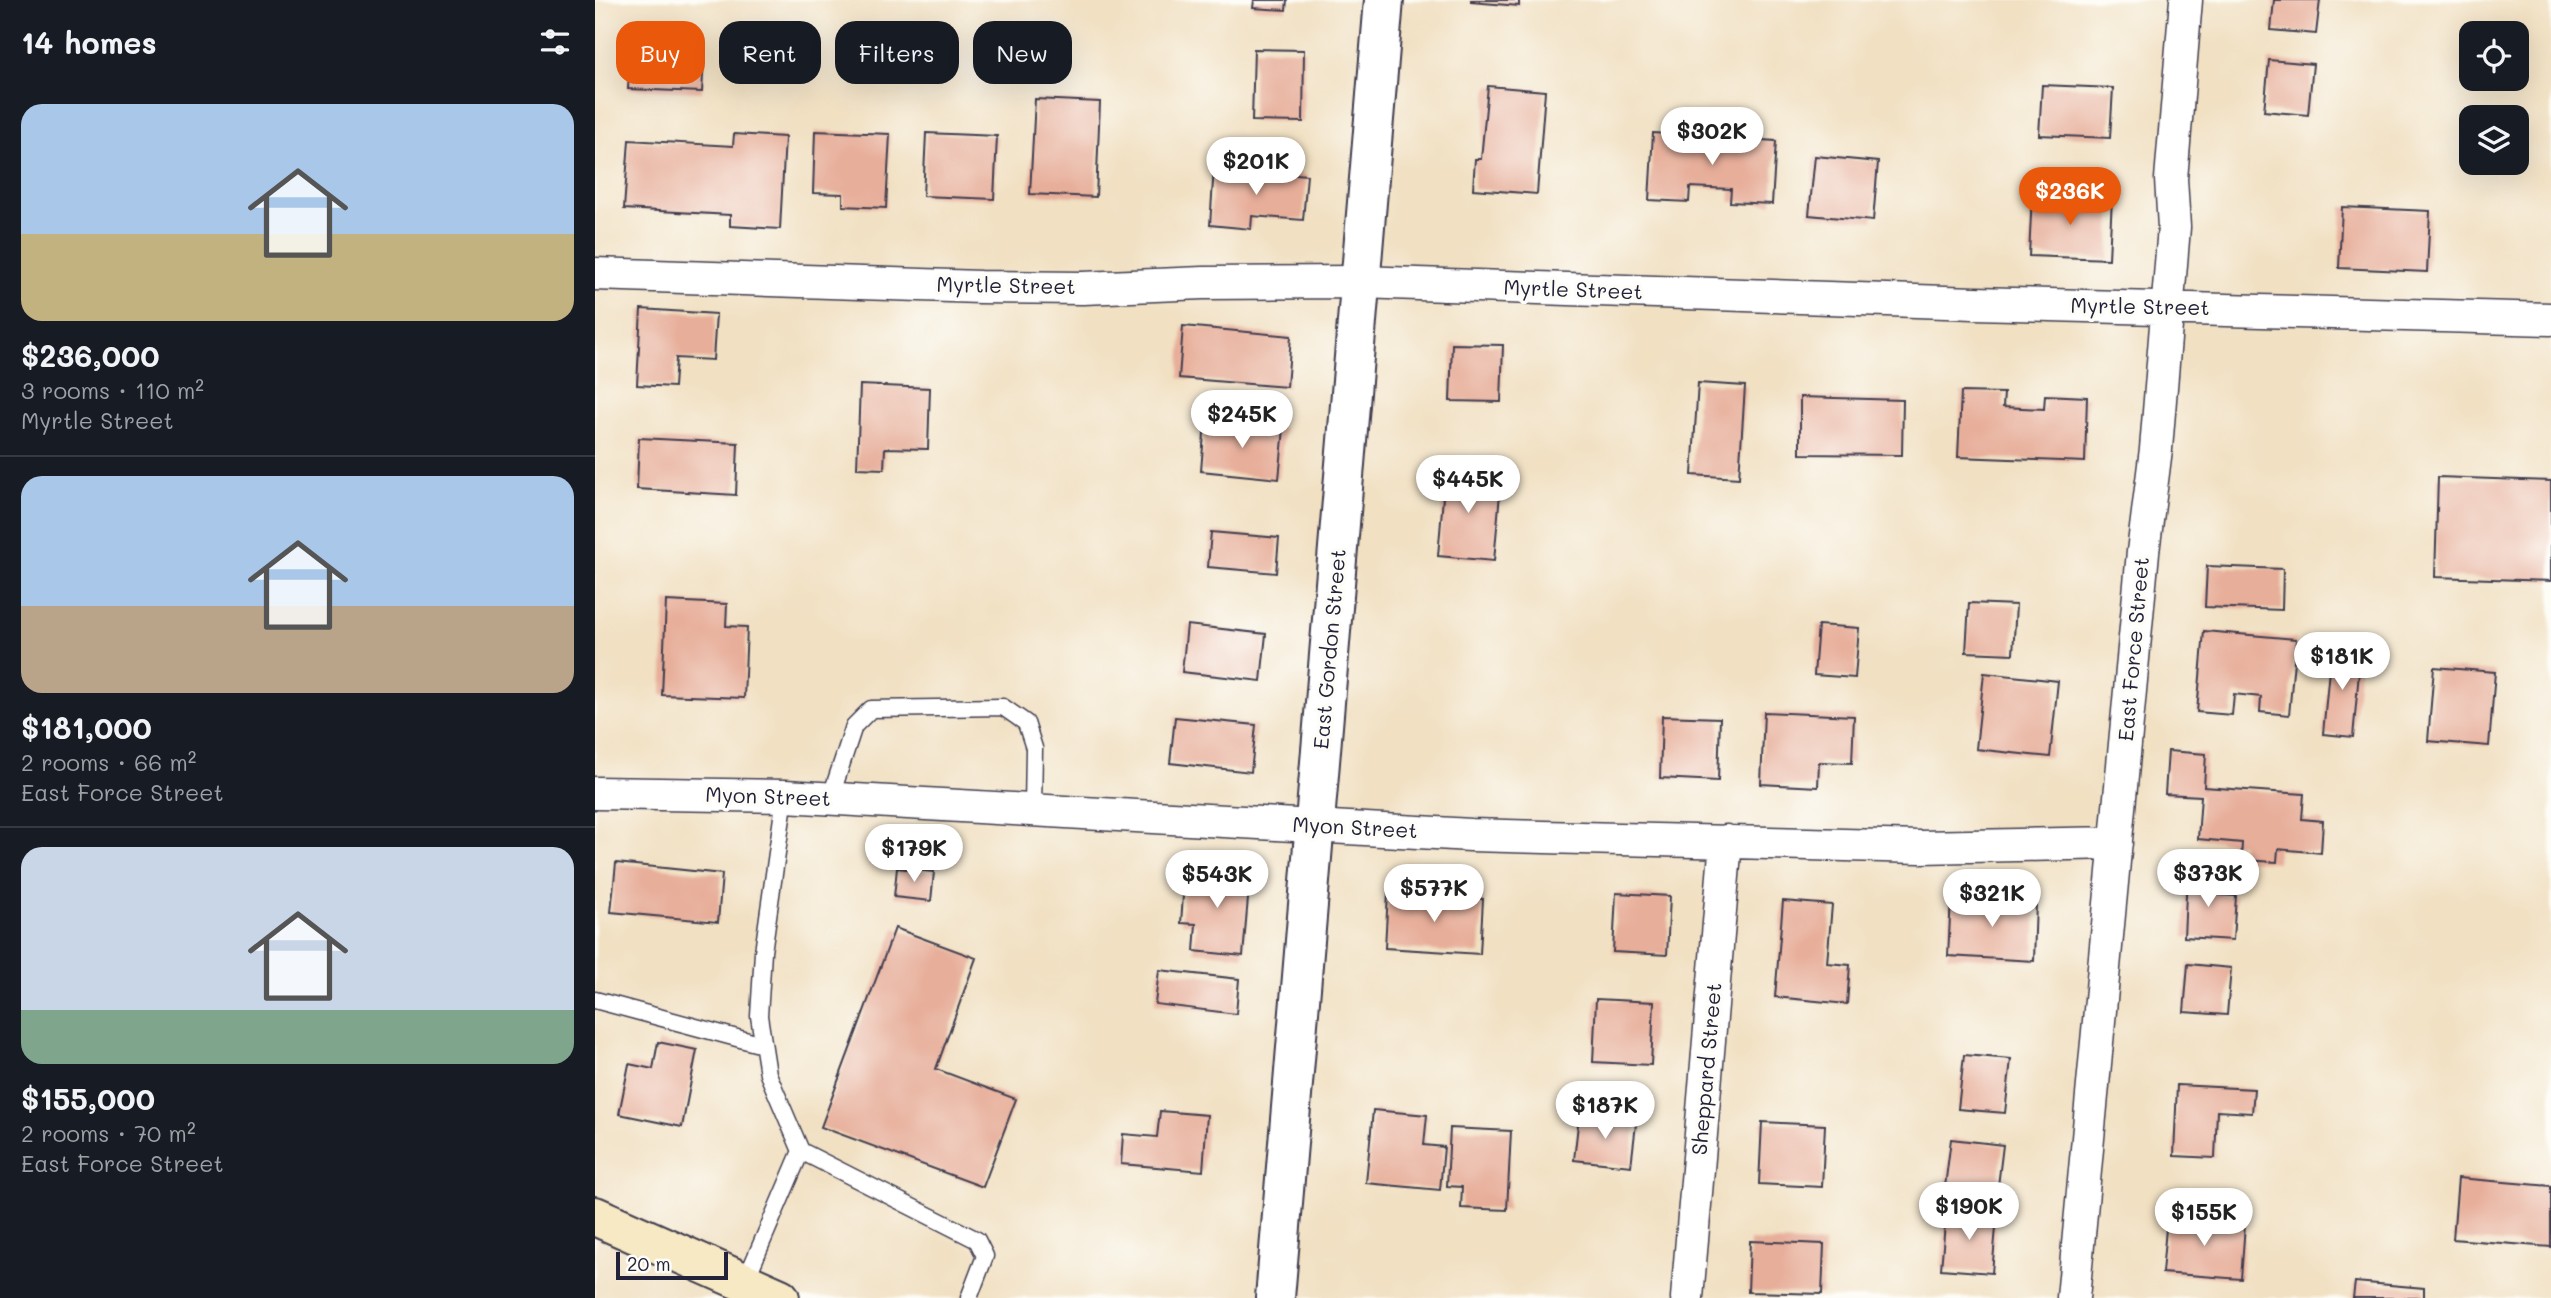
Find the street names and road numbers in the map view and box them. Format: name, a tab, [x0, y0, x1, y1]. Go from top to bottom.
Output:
street label: Myrtle Street	[936, 270, 1076, 299]
street label: Myrtle Street	[1503, 273, 1643, 304]
street label: Myrtle Street	[2070, 291, 2210, 320]
street label: East Gordon Street	[1306, 548, 1351, 750]
street label: East Force Street	[2111, 556, 2154, 742]
street label: Myon Street	[705, 780, 831, 811]
street label: Myon Street	[1292, 810, 1418, 843]
street label: Sheppard Street	[1685, 981, 1726, 1156]

